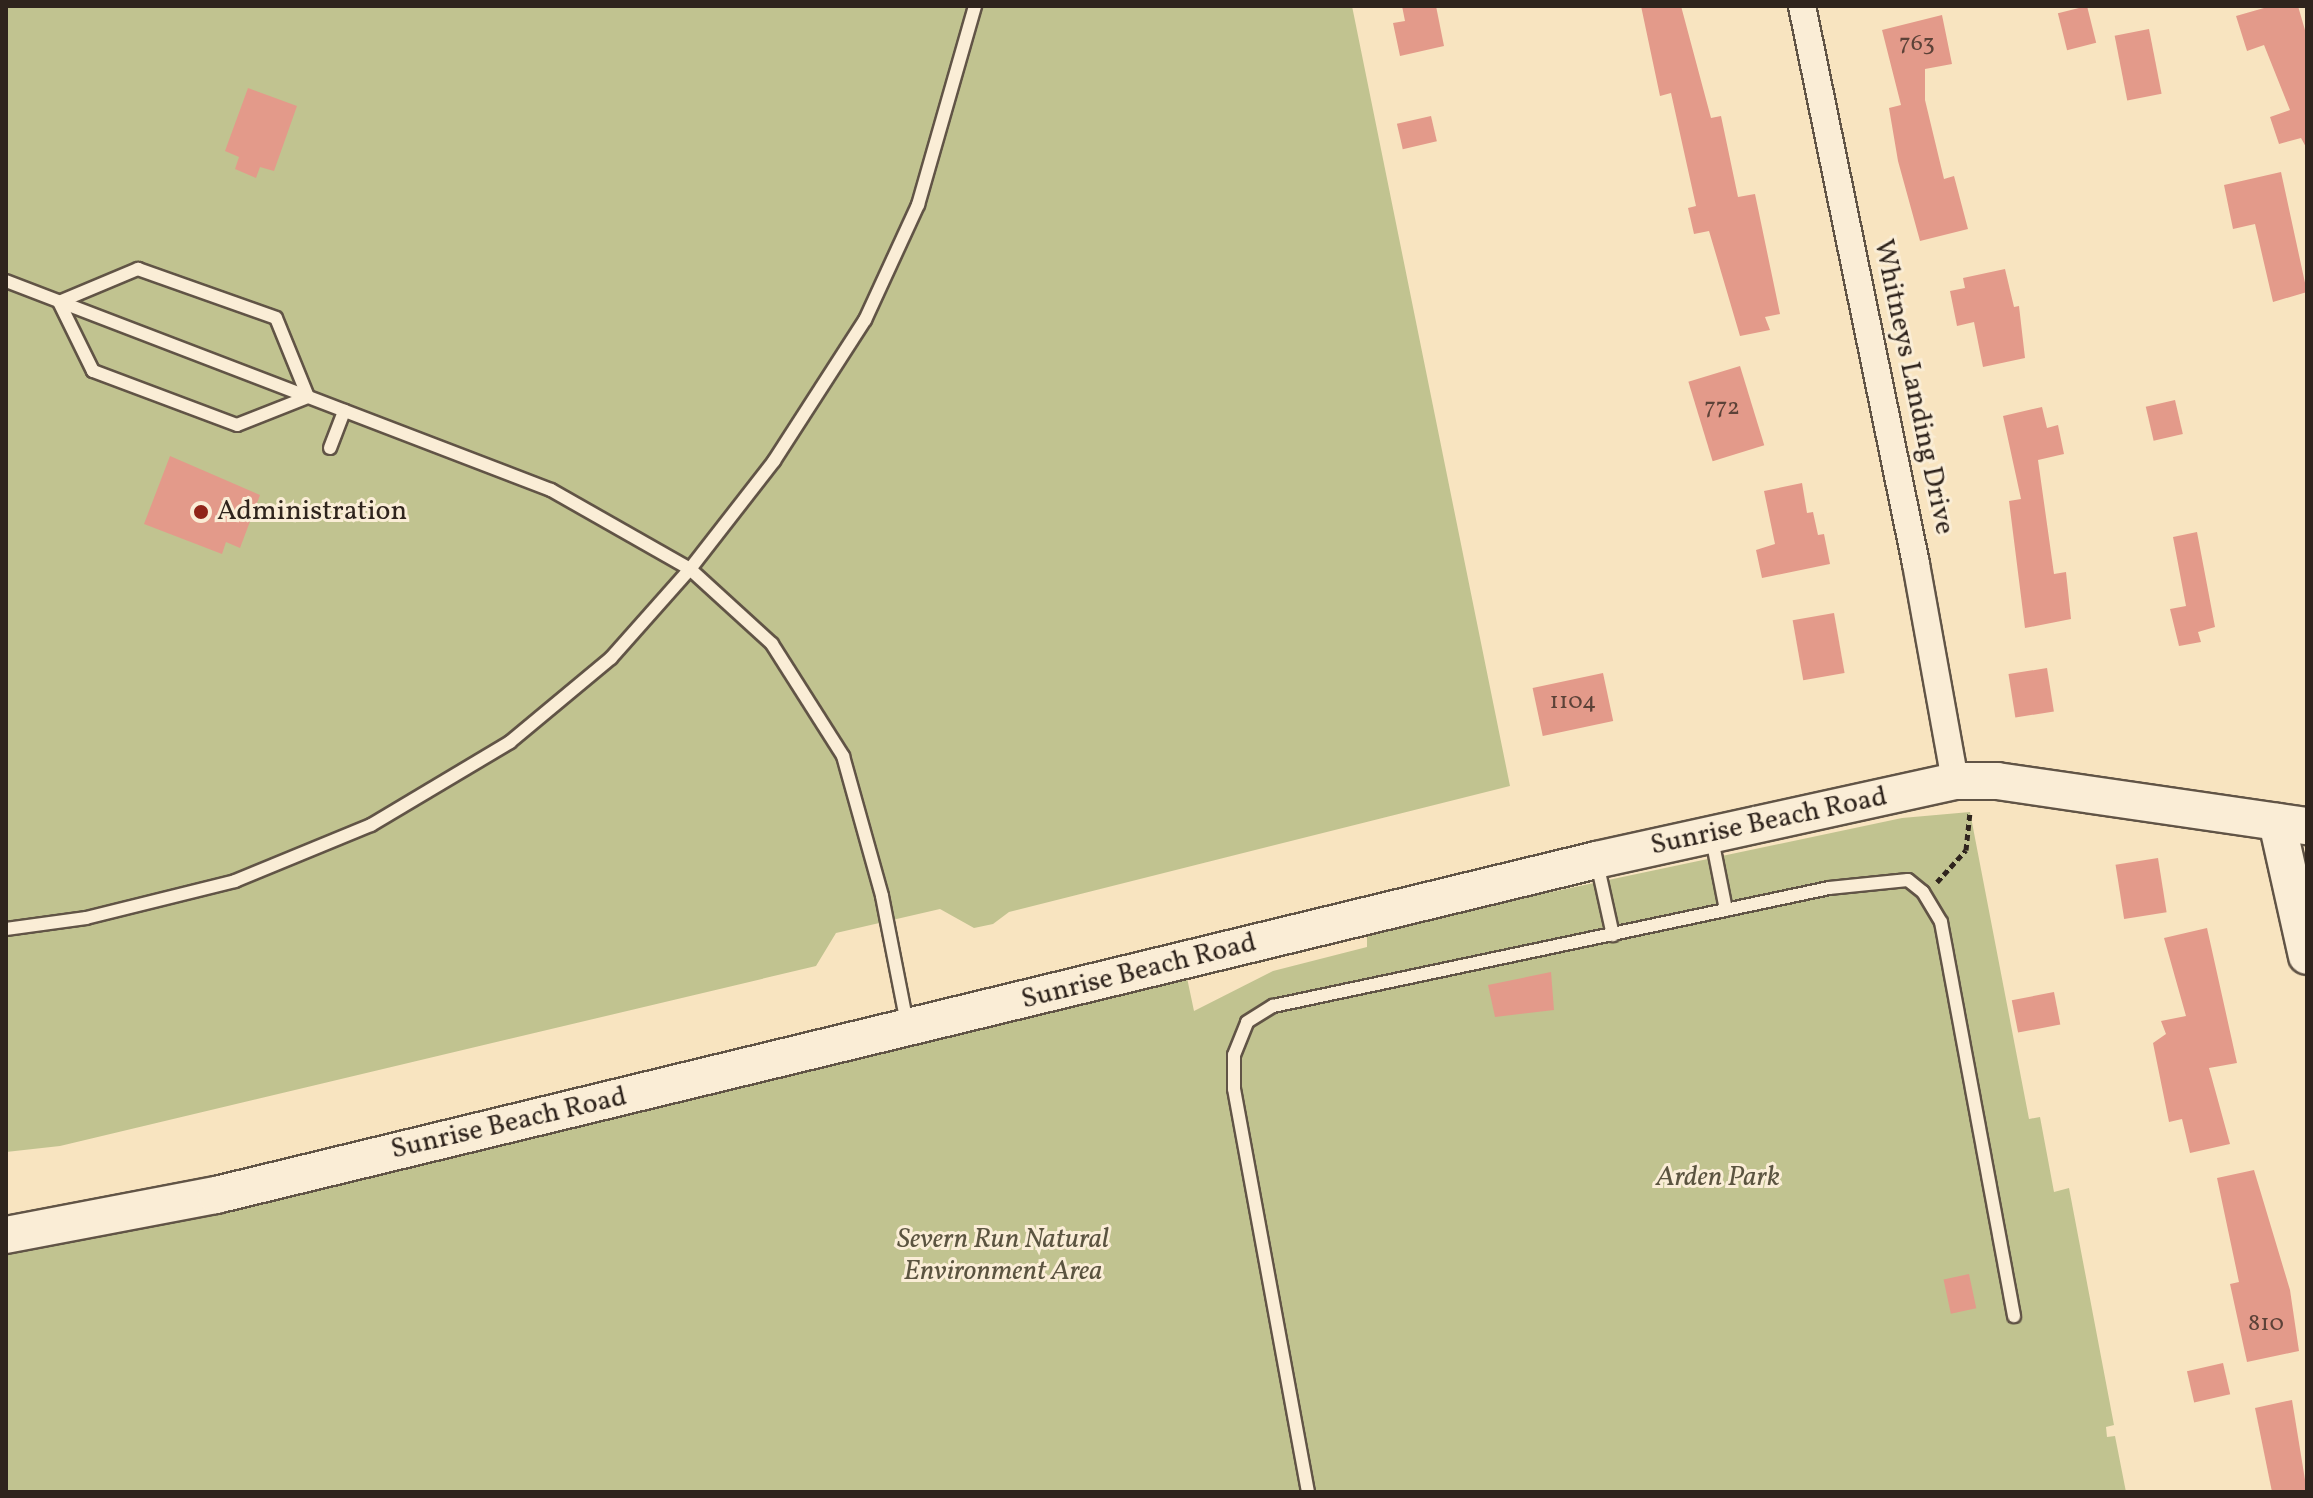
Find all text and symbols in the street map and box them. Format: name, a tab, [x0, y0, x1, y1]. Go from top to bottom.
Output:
house number: 763	[1899, 31, 1935, 59]
street label: Whitneys Landing Drive	[1865, 236, 1961, 538]
house number: 772	[1704, 395, 1740, 423]
place label: Administration	[217, 495, 407, 529]
marker: Administration	[192, 503, 210, 521]
house number: 1104	[1550, 689, 1596, 717]
street label: Sunrise Beach Road	[1648, 781, 1890, 863]
street label: Sunrise Beach Road	[1018, 927, 1260, 1017]
street label: Sunrise Beach Road	[388, 1081, 630, 1167]
park label: Arden Park	[1656, 1161, 1780, 1195]
park label: Severn Run Natural Environment Area	[897, 1223, 1109, 1289]
house number: 810	[2248, 1311, 2284, 1339]

